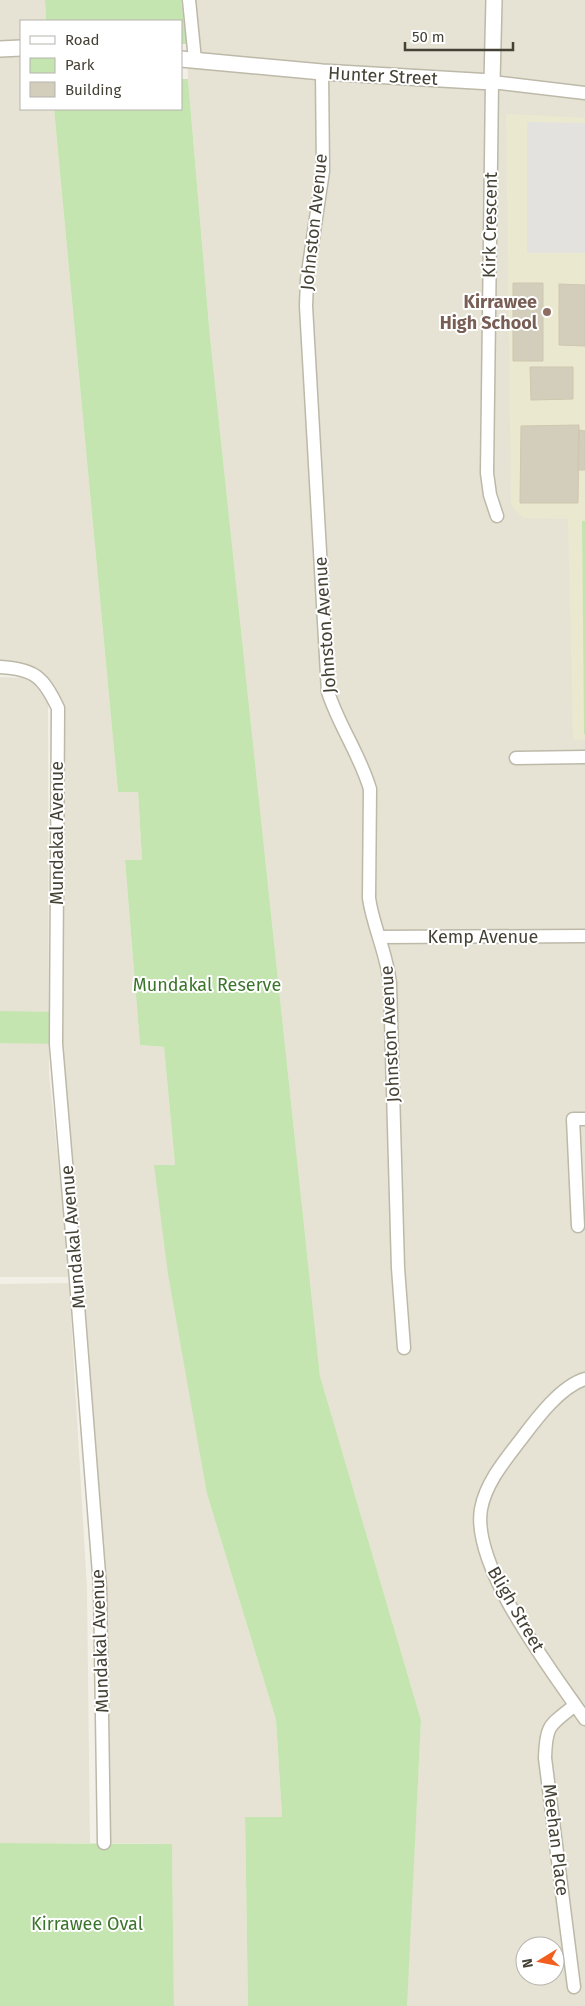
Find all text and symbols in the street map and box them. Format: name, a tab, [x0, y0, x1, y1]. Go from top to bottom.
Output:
legend	[20, 20, 182, 110]
scale bar	[405, 20, 512, 52]
text: 50 m	[412, 28, 445, 46]
text: Road	[65, 31, 100, 49]
text: Park	[65, 56, 95, 74]
street label: Hunter Street	[328, 62, 439, 90]
text: Building	[65, 81, 121, 99]
street label: Johnston Avenue	[296, 153, 332, 291]
street label: Kirk Crescent	[478, 171, 502, 278]
place label: Kirrawee High School	[440, 291, 538, 334]
marker: Kirrawee High School	[541, 306, 553, 318]
street label: Johnston Avenue	[309, 556, 341, 694]
street label: Mundakal Avenue	[46, 761, 68, 905]
street label: Kemp Avenue	[428, 926, 538, 948]
street label: Johnston Avenue	[375, 965, 405, 1103]
park label: Mundakal Reserve	[133, 974, 281, 996]
street label: Mundakal Avenue	[56, 1164, 90, 1310]
street label: Bligh Street	[483, 1562, 549, 1656]
street label: Mundakal Avenue	[86, 1569, 114, 1713]
street label: Meehan Place	[538, 1783, 574, 1897]
park label: Kirrawee Oval	[31, 1913, 143, 1935]
north arrow	[515, 1936, 565, 1986]
text: N	[519, 1957, 537, 1969]

